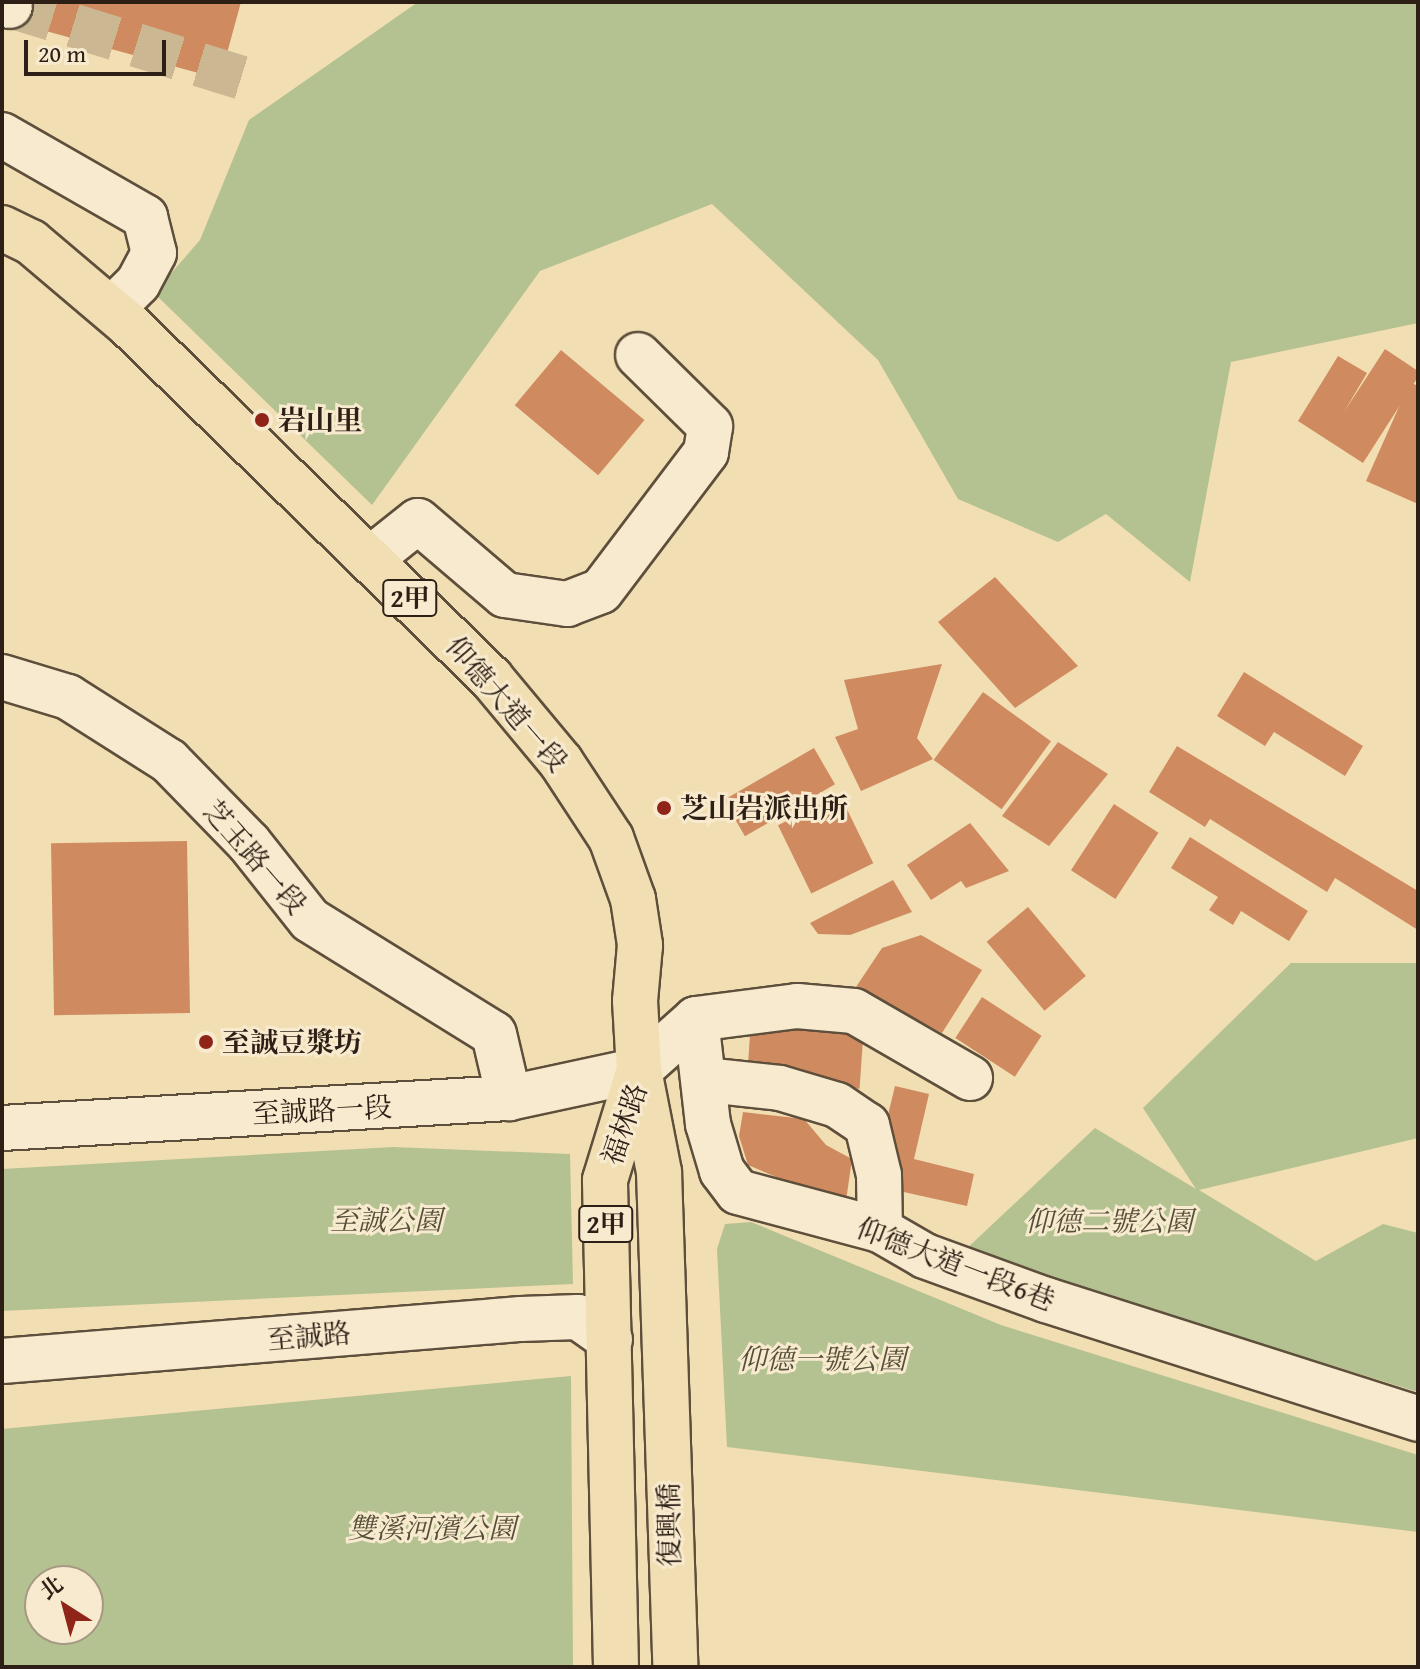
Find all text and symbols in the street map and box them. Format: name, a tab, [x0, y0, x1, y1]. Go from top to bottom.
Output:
scale bar	[28, 24, 170, 74]
text: 20 m	[38, 36, 86, 71]
place label: 岩山里	[278, 403, 362, 437]
marker: 岩山里	[253, 411, 271, 429]
road number: 2甲	[382, 576, 438, 620]
street label: 仰德大道一段	[439, 630, 575, 778]
place label: 芝山岩派出所	[680, 791, 848, 825]
street label: 芝玉路一段	[196, 793, 314, 921]
marker: 芝山岩派出所	[655, 799, 673, 817]
place label: 至誠豆漿坊	[222, 1025, 362, 1059]
marker: 至誠豆漿坊	[197, 1033, 215, 1051]
street label: 福林路	[594, 1079, 654, 1169]
street label: 至誠路一段	[251, 1090, 393, 1130]
road number: 2甲	[578, 1202, 634, 1246]
park label: 至誠公園	[330, 1203, 442, 1237]
park label: 仰德二號公園	[1025, 1204, 1193, 1238]
street label: 仰德大道一段6巷	[852, 1211, 1060, 1317]
street label: 至誠路	[266, 1316, 352, 1356]
park label: 仰德一號公園	[738, 1342, 906, 1376]
street label: 復興橋	[651, 1483, 687, 1567]
park label: 雙溪河濱公園	[348, 1511, 516, 1545]
north arrow	[24, 1565, 104, 1645]
text: 北	[33, 1568, 69, 1607]

